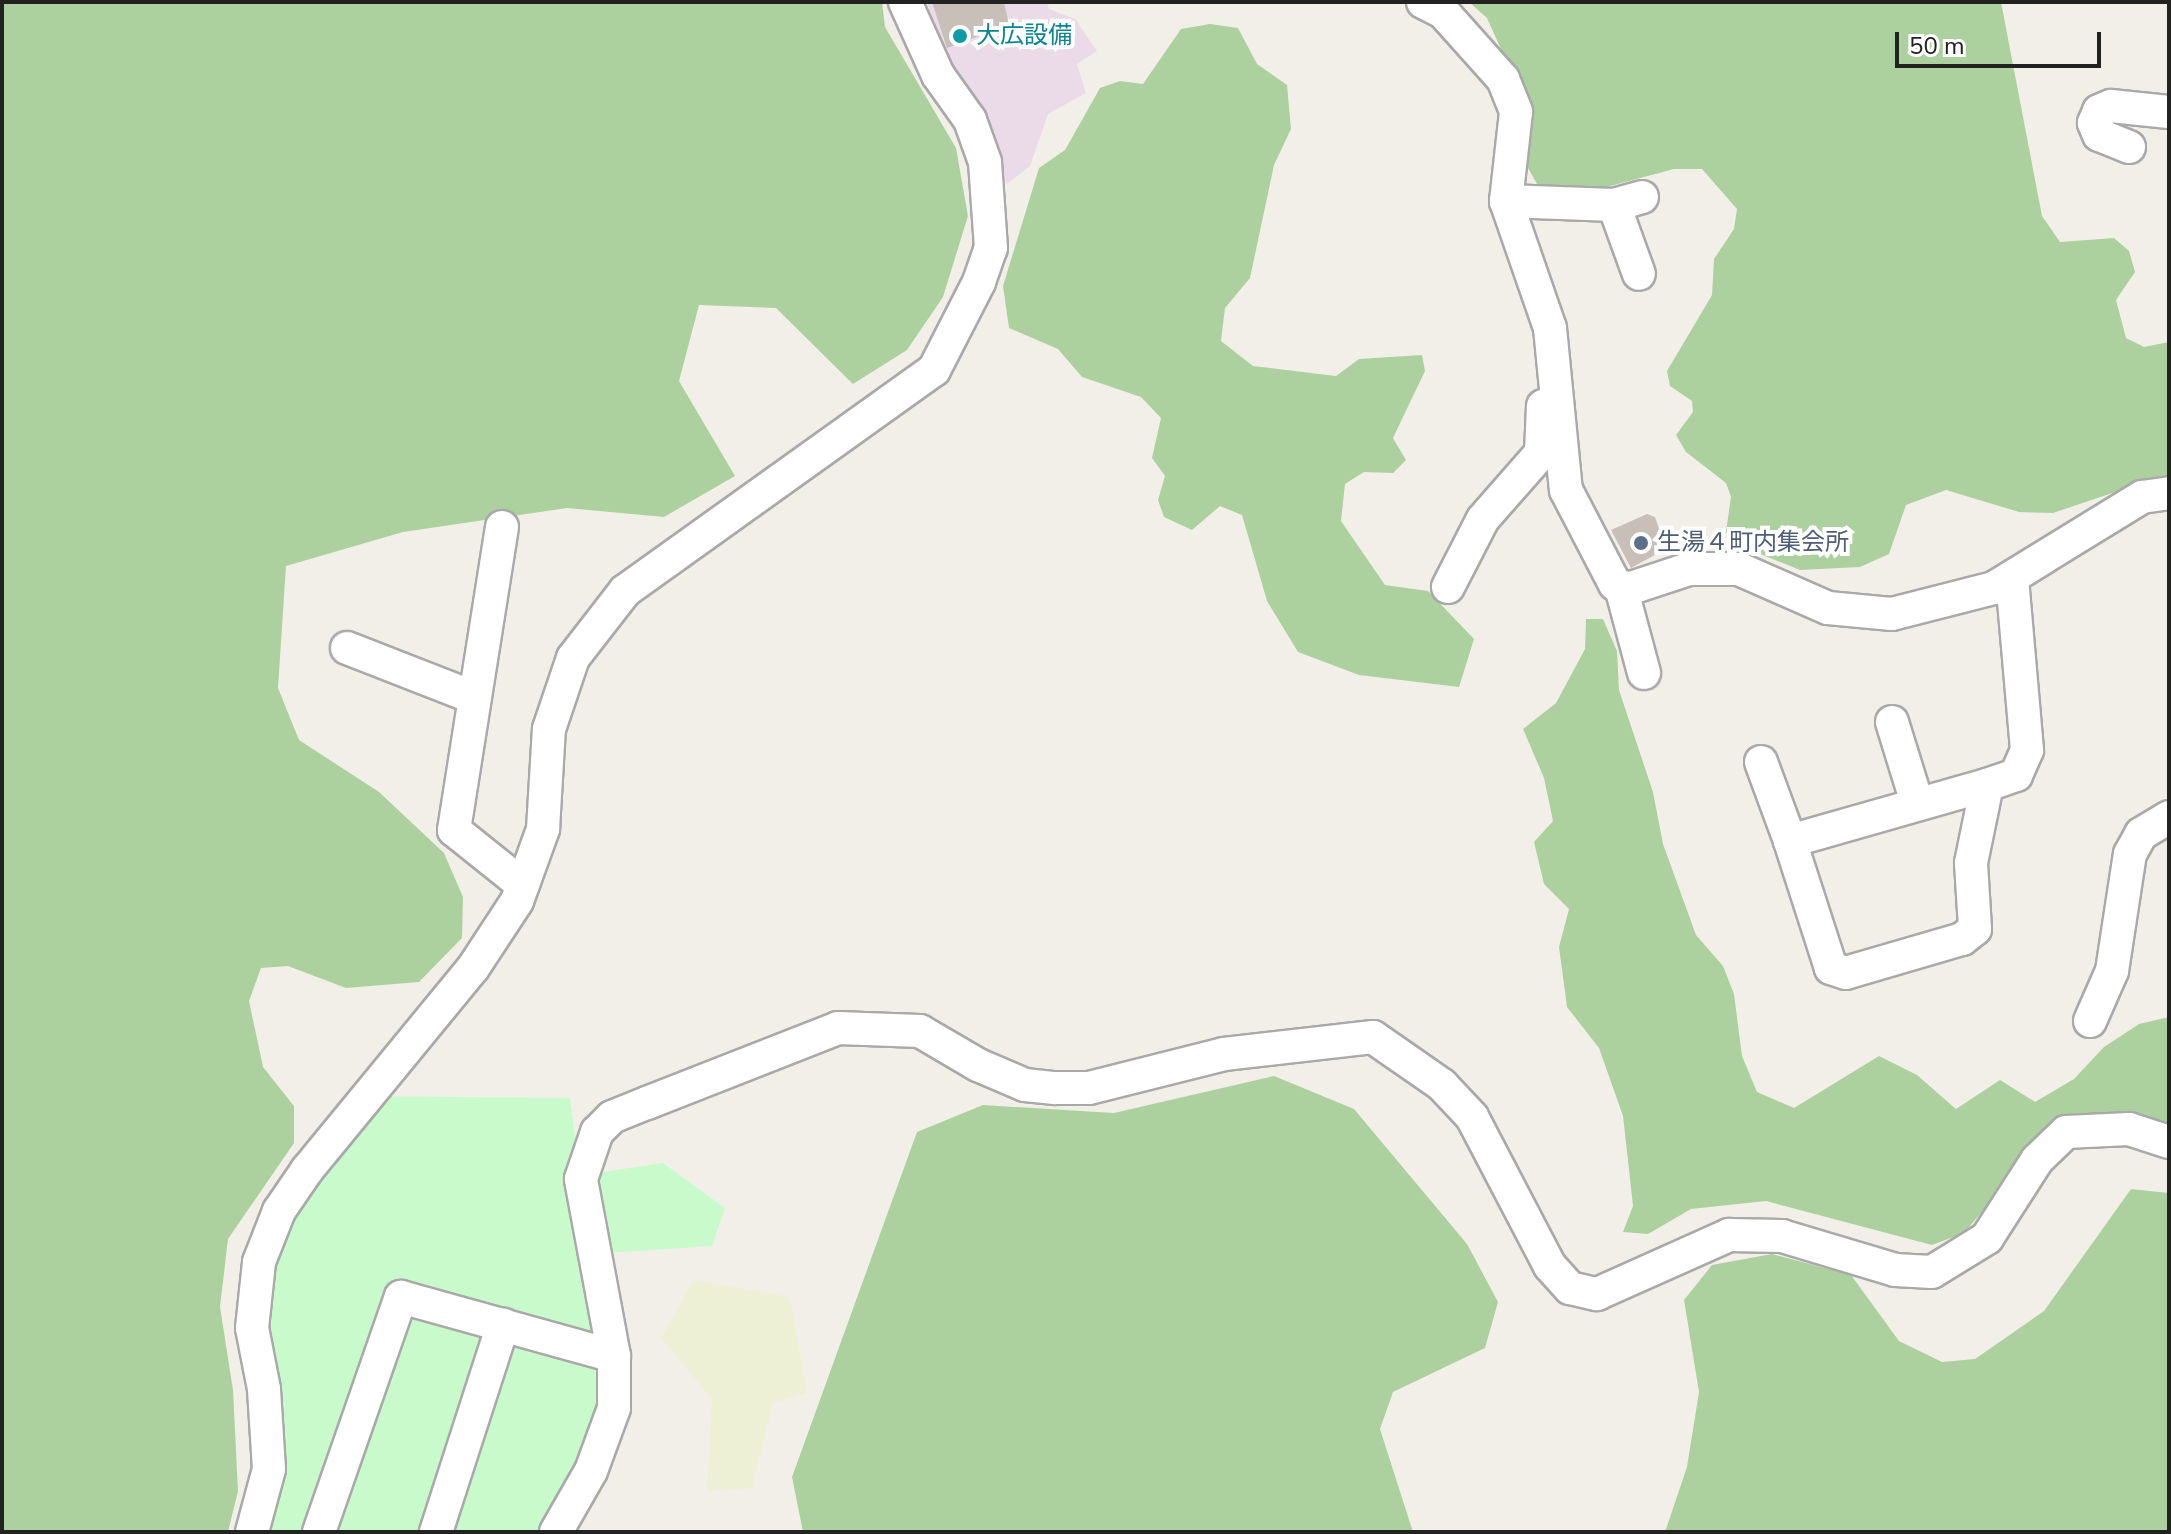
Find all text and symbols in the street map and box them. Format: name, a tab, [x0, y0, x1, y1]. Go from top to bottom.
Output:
scale bar	[1899, 16, 2105, 66]
place label: 大広設備	[976, 22, 1072, 50]
marker: 大広設備	[951, 27, 969, 45]
text: 50 m	[1909, 30, 1965, 62]
place label: 生湯４町内集会所	[1657, 529, 1849, 557]
marker: 生湯４町内集会所	[1632, 534, 1650, 552]

